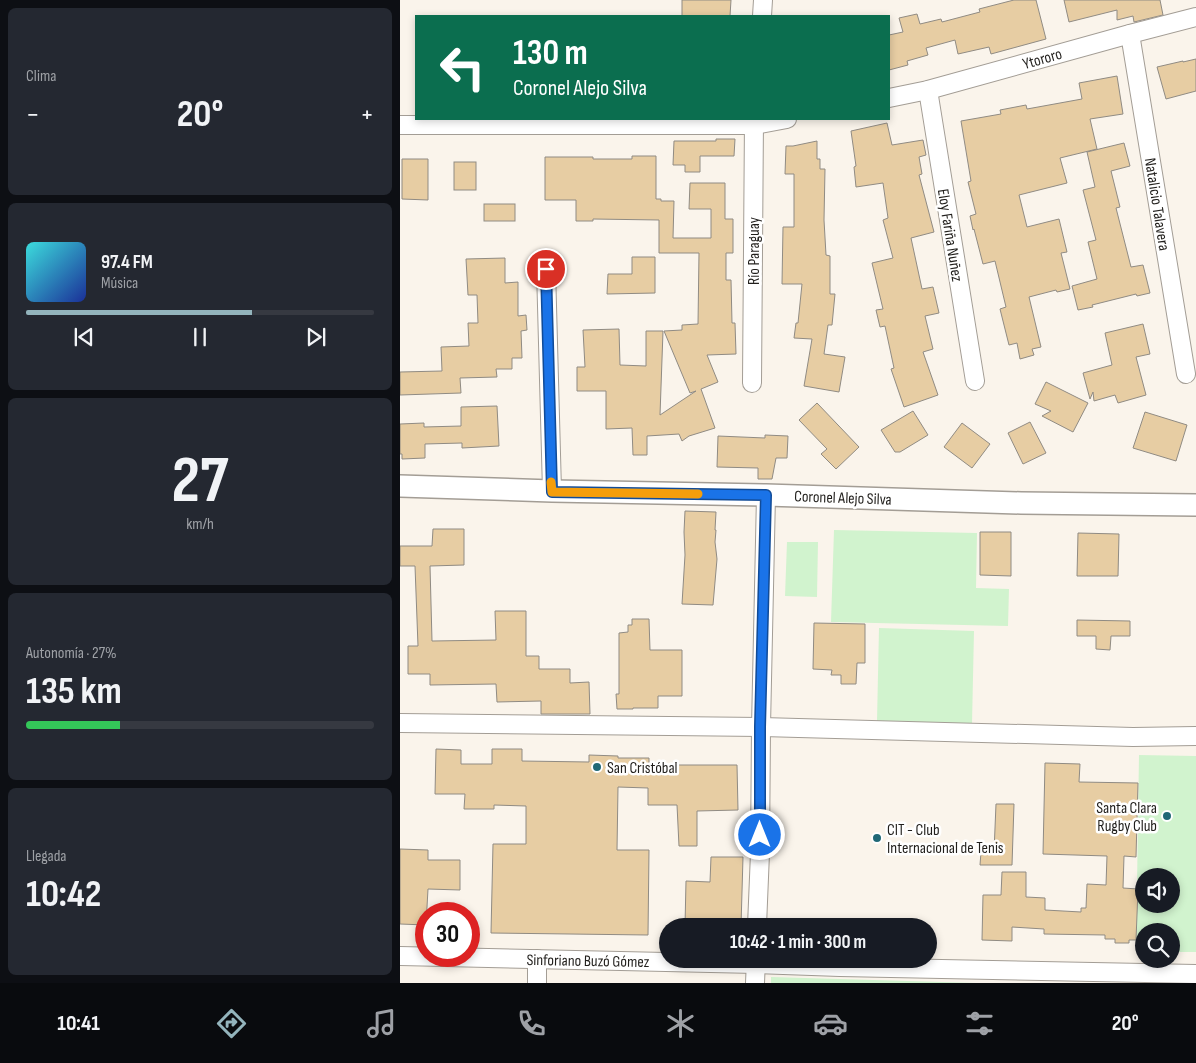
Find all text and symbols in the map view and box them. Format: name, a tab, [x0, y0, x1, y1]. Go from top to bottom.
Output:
text: 130 m	[513, 32, 588, 75]
icon: left	[430, 35, 495, 100]
street label: Ytororo	[1021, 45, 1064, 74]
text: Clima	[26, 67, 56, 86]
text: Coronel Alejo Silva	[513, 75, 647, 102]
text: 20°	[177, 92, 223, 137]
text: −	[26, 98, 40, 131]
text: +	[360, 98, 374, 131]
street label: Natalicio Talavera	[1140, 156, 1173, 252]
street label: Eloy Fariña Nuñez	[933, 187, 966, 283]
street label: Río Paraguay	[745, 217, 764, 285]
pin	[525, 248, 567, 290]
text: 97.4 FM	[101, 251, 153, 274]
icon: arrive	[532, 255, 560, 283]
text: Música	[101, 274, 138, 293]
icon: previous	[70, 323, 98, 351]
icon: pause	[186, 323, 214, 351]
icon: next	[302, 323, 330, 351]
text: 27	[172, 443, 228, 521]
street label: Coronel Alejo Silva	[794, 487, 892, 510]
text: km/h	[186, 515, 214, 534]
text: Autonomía · 27%	[26, 644, 117, 663]
text: 135 km	[26, 669, 122, 714]
place label: San Cristóbal	[607, 759, 678, 778]
marker: San Cristóbal	[591, 761, 603, 773]
place label: Santa Clara Rugby Club	[1096, 799, 1157, 836]
position arrow	[733, 808, 785, 860]
marker: Santa Clara Rugby Club	[1161, 810, 1173, 822]
place label: CIT - Club Internacional de Tenis	[887, 821, 1004, 858]
marker: CIT - Club Internacional de Tenis	[871, 832, 883, 844]
text: Llegada	[26, 847, 67, 866]
map controls	[1135, 868, 1180, 968]
button: sound	[1135, 868, 1180, 913]
text: 10:42	[26, 872, 101, 917]
speed limit sign: 30	[415, 902, 480, 967]
button: search	[1135, 923, 1180, 968]
text: 10:42 · 1 min · 300 m	[730, 931, 866, 954]
street label: Sinforiano Buzó Gómez	[526, 951, 650, 972]
icon: directions	[214, 1006, 249, 1041]
icon: music	[364, 1006, 399, 1041]
icon: phone	[514, 1006, 549, 1041]
icon: climate	[663, 1006, 698, 1041]
icon: car	[813, 1006, 848, 1041]
icon: filters	[962, 1006, 997, 1041]
text: 10:41	[57, 1010, 100, 1037]
text: 20°	[1112, 1010, 1139, 1037]

